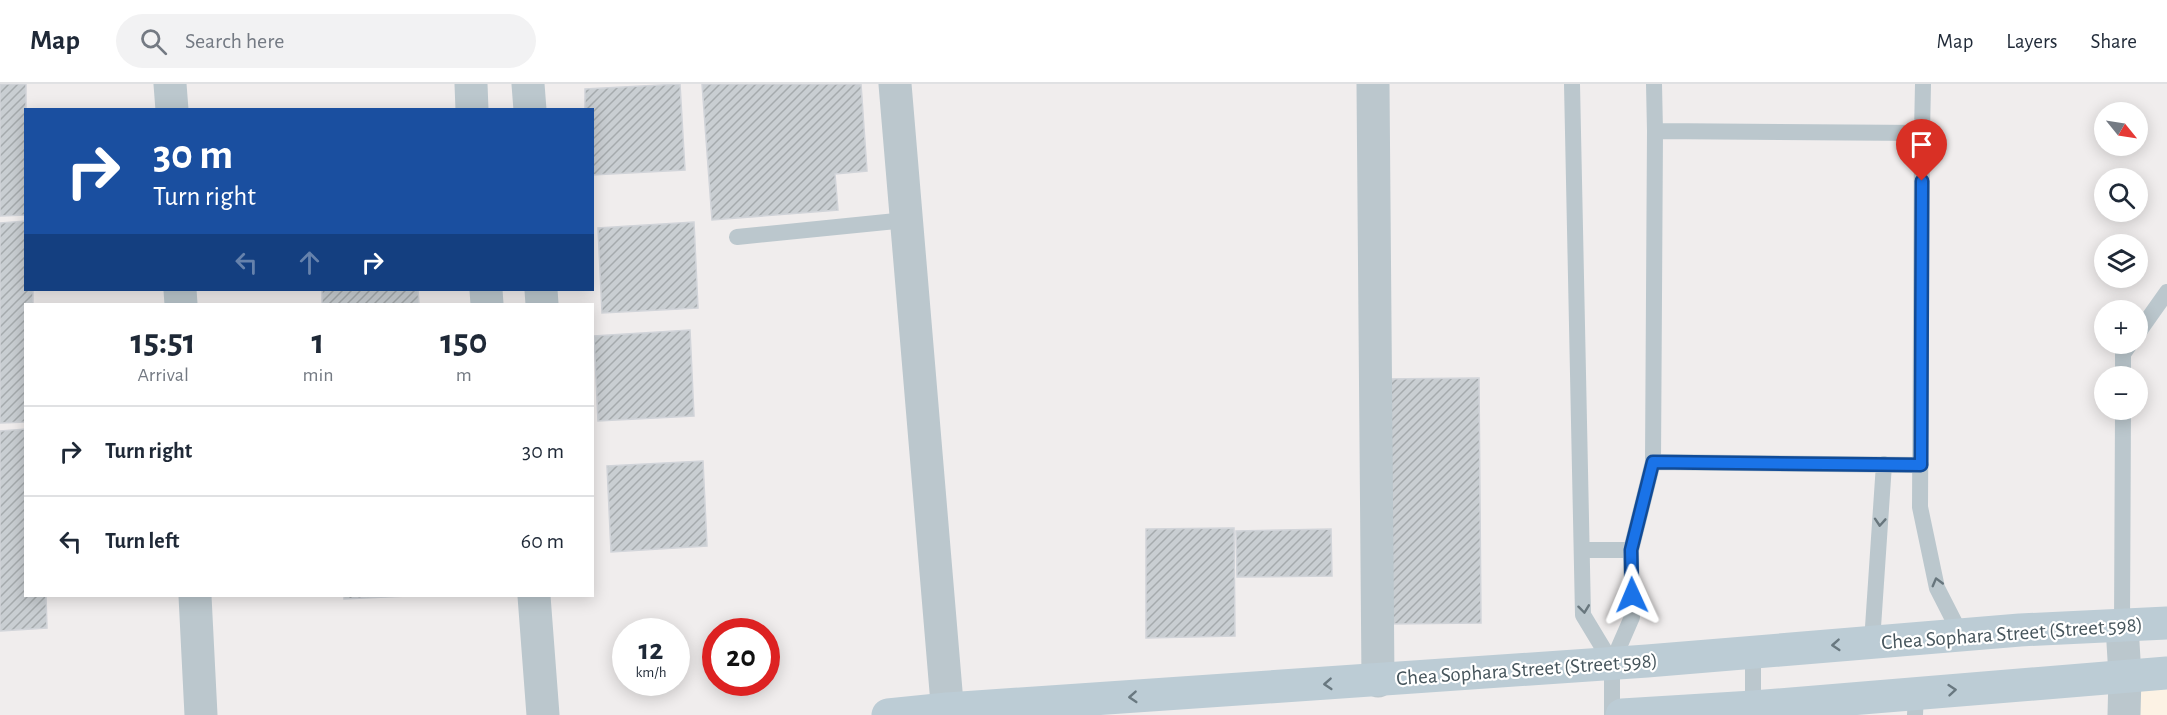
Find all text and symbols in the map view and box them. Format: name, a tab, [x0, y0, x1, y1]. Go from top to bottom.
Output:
search box	[116, 14, 536, 68]
icon: search	[137, 25, 170, 58]
text: Map	[30, 27, 80, 55]
text: Search here	[185, 30, 284, 52]
text: Map	[1937, 31, 1973, 52]
text: Layers	[2006, 31, 2057, 52]
text: Share	[2090, 31, 2137, 52]
north arrow	[2094, 102, 2148, 156]
map controls	[2094, 102, 2148, 420]
pin	[1896, 119, 1947, 181]
icon: arrive	[1905, 128, 1938, 161]
icon: right	[54, 132, 132, 210]
text: 30 m	[153, 134, 233, 176]
button: search	[2094, 168, 2148, 222]
text: Turn right	[153, 183, 256, 210]
button: layers	[2094, 234, 2148, 288]
icon: left	[230, 246, 263, 279]
icon: ahead	[293, 246, 326, 279]
icon: right	[356, 246, 389, 279]
button: +	[2094, 300, 2148, 354]
text: 15:51	[131, 324, 196, 360]
text: 1	[312, 324, 324, 360]
text: 150	[440, 324, 487, 360]
text: Arrival	[137, 365, 189, 385]
text: min	[302, 365, 334, 385]
text: m	[456, 365, 472, 385]
button: −	[2094, 366, 2148, 420]
icon: right	[54, 435, 87, 468]
text: Turn right	[105, 440, 192, 462]
text: 30 m	[522, 440, 564, 462]
one-way arrow	[1873, 518, 1886, 527]
icon: left	[54, 525, 87, 558]
text: Turn left	[105, 530, 179, 552]
text: 60 m	[521, 530, 564, 552]
position arrow	[1600, 563, 1664, 627]
one-way arrow	[1931, 577, 1944, 587]
one-way arrow	[1577, 604, 1590, 613]
street label: Chea Sophara Street (Street 598)	[1881, 614, 2144, 653]
speed limit sign: 20	[702, 618, 780, 696]
text: 12	[639, 635, 663, 665]
one-way arrow	[1832, 638, 1841, 651]
street label: Chea Sophara Street (Street 598)	[1396, 650, 1659, 689]
text: km/h	[636, 665, 666, 680]
one-way arrow	[1323, 677, 1332, 690]
one-way arrow	[1948, 684, 1957, 697]
one-way arrow	[1129, 690, 1138, 703]

